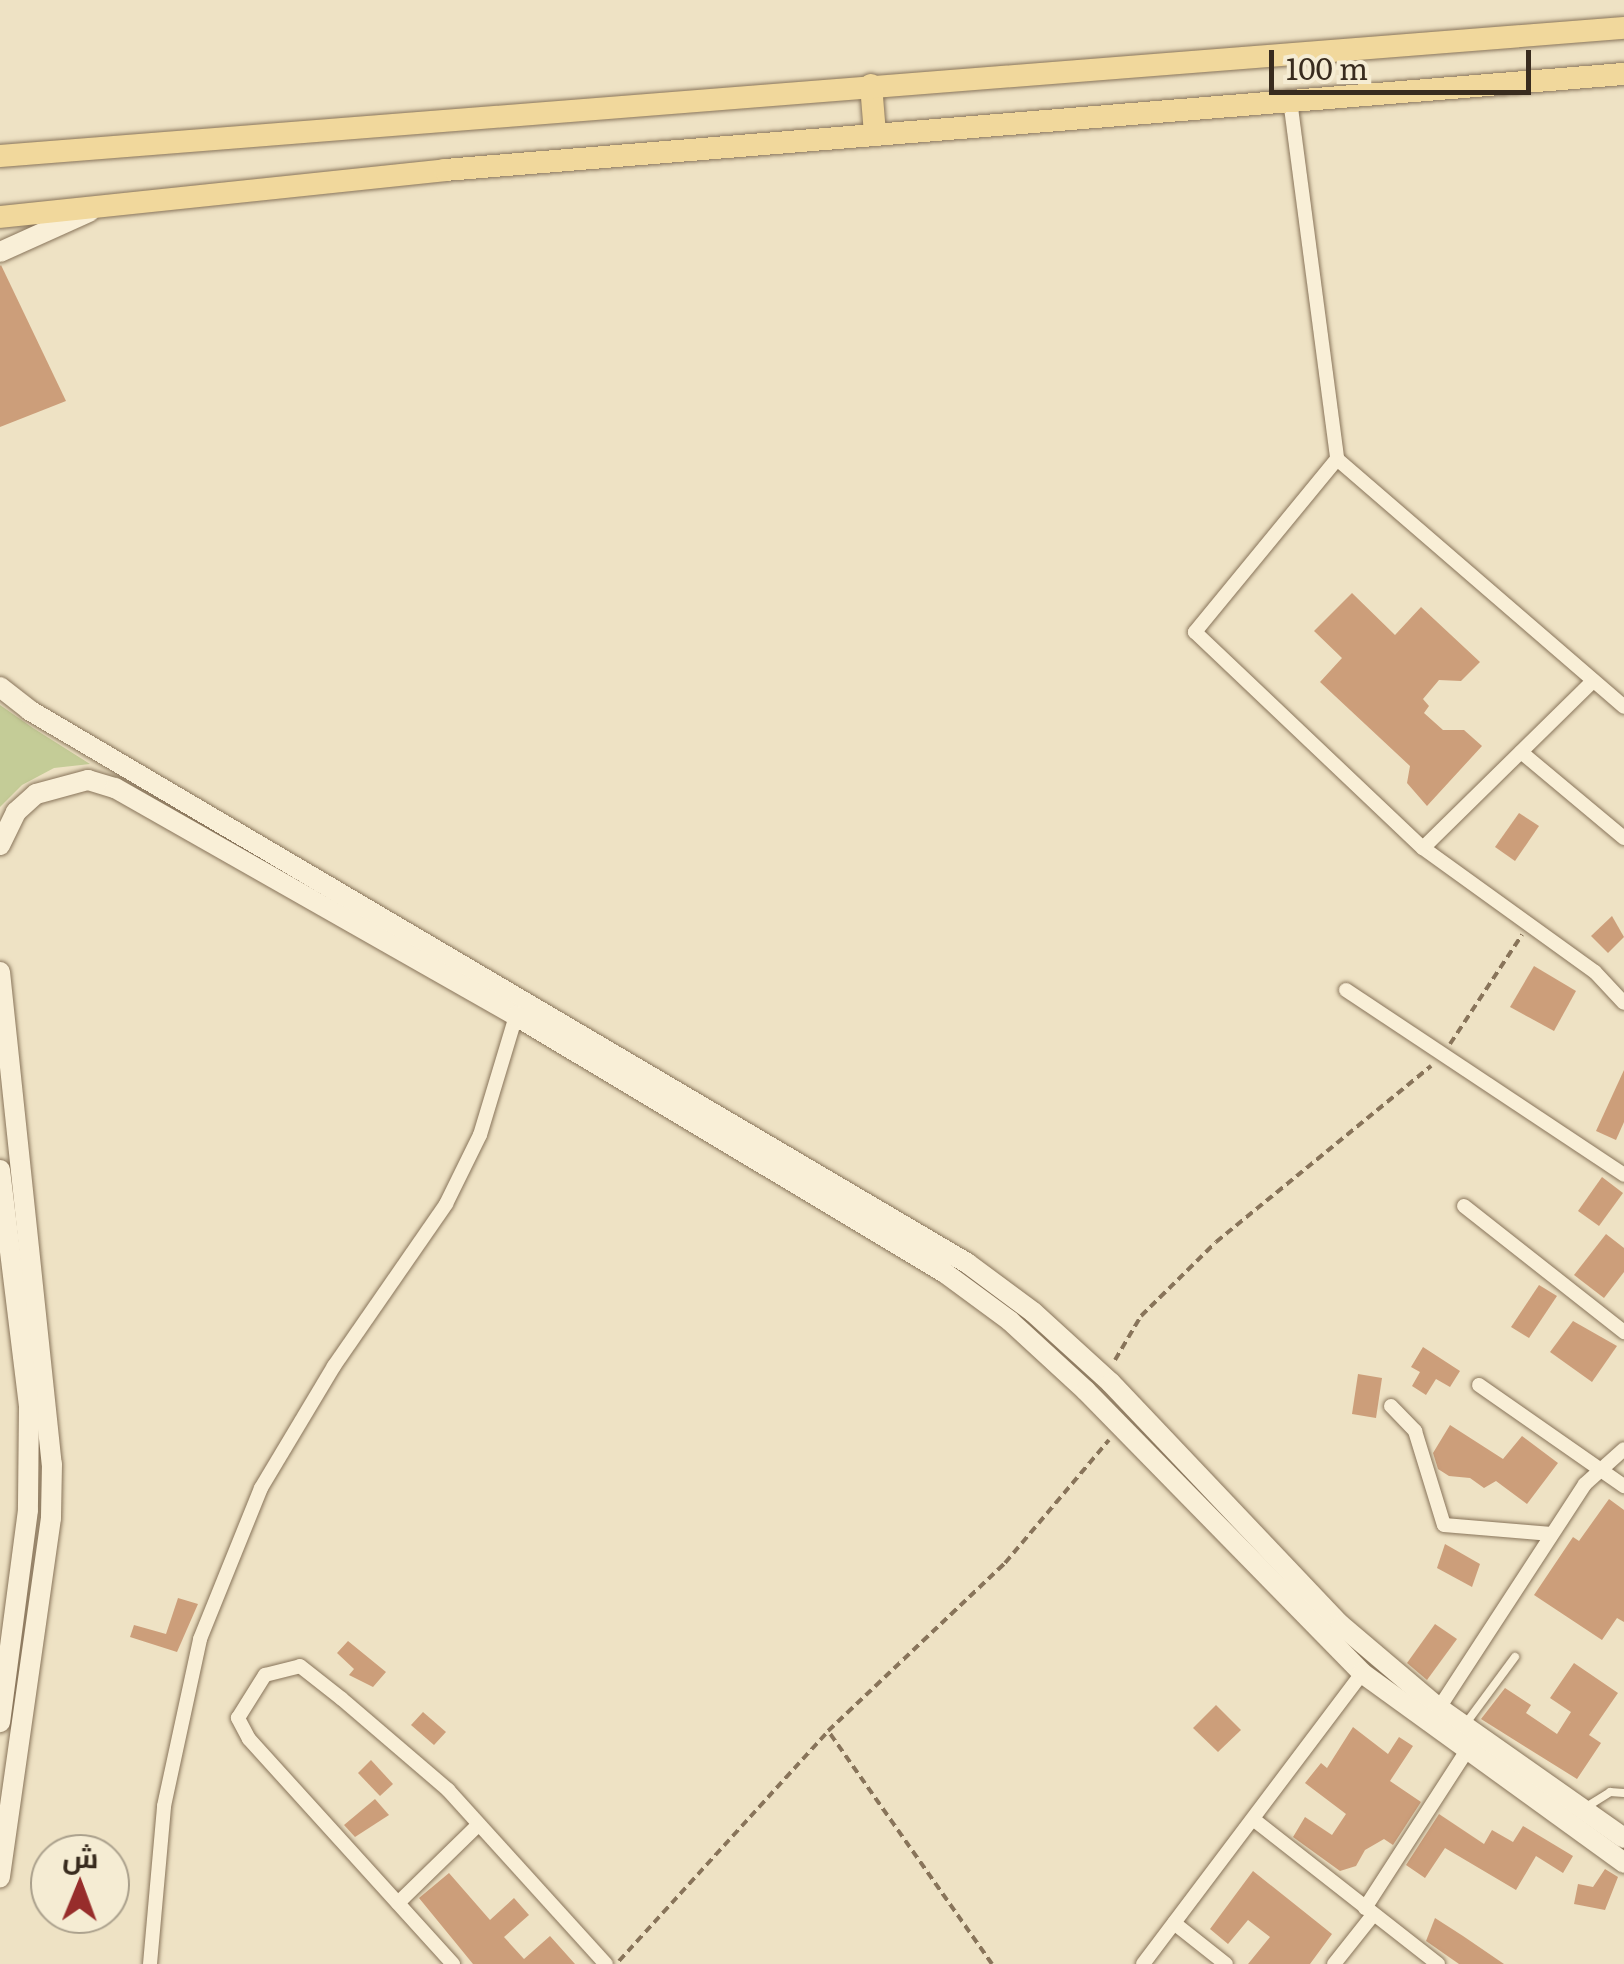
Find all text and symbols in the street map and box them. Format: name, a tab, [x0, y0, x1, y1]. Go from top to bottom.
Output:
scale bar	[1274, 30, 1536, 92]
text: 100 m	[1286, 45, 1368, 89]
north arrow	[30, 1834, 130, 1934]
text: ش	[62, 1835, 99, 1877]

